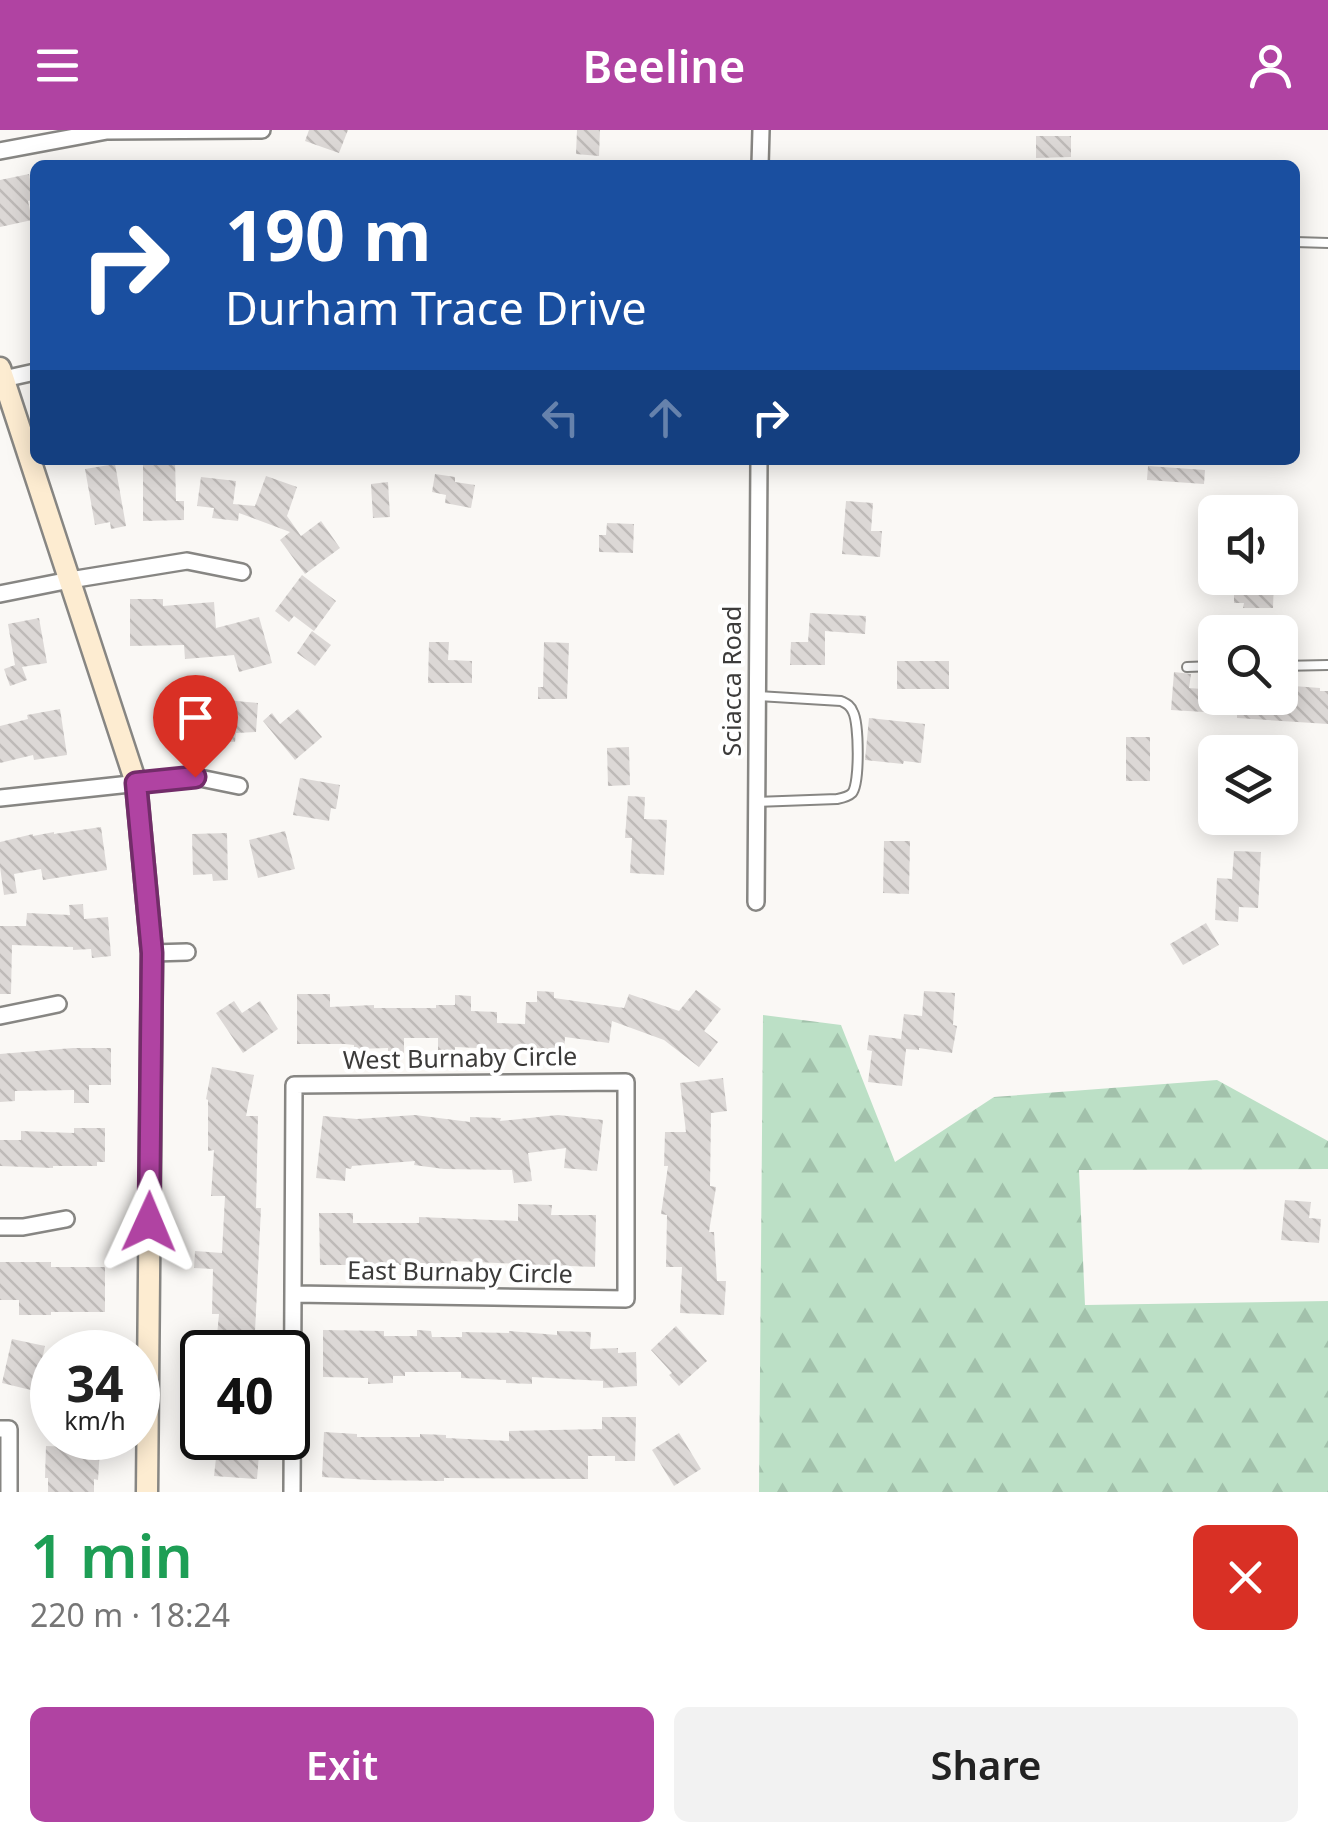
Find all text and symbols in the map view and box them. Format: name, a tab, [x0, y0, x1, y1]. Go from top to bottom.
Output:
text: Beeline	[583, 35, 745, 96]
icon: menu	[30, 38, 85, 93]
icon: person	[1243, 38, 1298, 93]
text: 190 m	[225, 186, 432, 282]
icon: right	[60, 200, 190, 330]
text: Durham Trace Drive	[225, 277, 647, 338]
icon: left	[533, 390, 588, 445]
icon: ahead	[638, 390, 693, 445]
icon: right	[743, 390, 798, 445]
map controls	[1198, 495, 1298, 835]
button: sound	[1198, 495, 1298, 595]
street label: Sciacca Road	[714, 606, 748, 756]
button: search	[1198, 615, 1298, 715]
pin	[153, 675, 238, 778]
icon: arrive	[168, 690, 223, 745]
button: layers	[1198, 735, 1298, 835]
street label: West Burnaby Circle	[342, 1038, 578, 1076]
position arrow	[97, 1170, 201, 1274]
street label: East Burnaby Circle	[347, 1252, 573, 1290]
speed limit sign: 40	[180, 1330, 310, 1460]
text: 34	[66, 1349, 124, 1417]
text: km/h	[64, 1403, 126, 1437]
text: 1 min	[30, 1514, 193, 1596]
button: close	[1193, 1525, 1298, 1630]
text: 220 m · 18:24	[30, 1593, 230, 1636]
button: Exit	[30, 1707, 654, 1822]
button: Share	[674, 1707, 1298, 1822]

